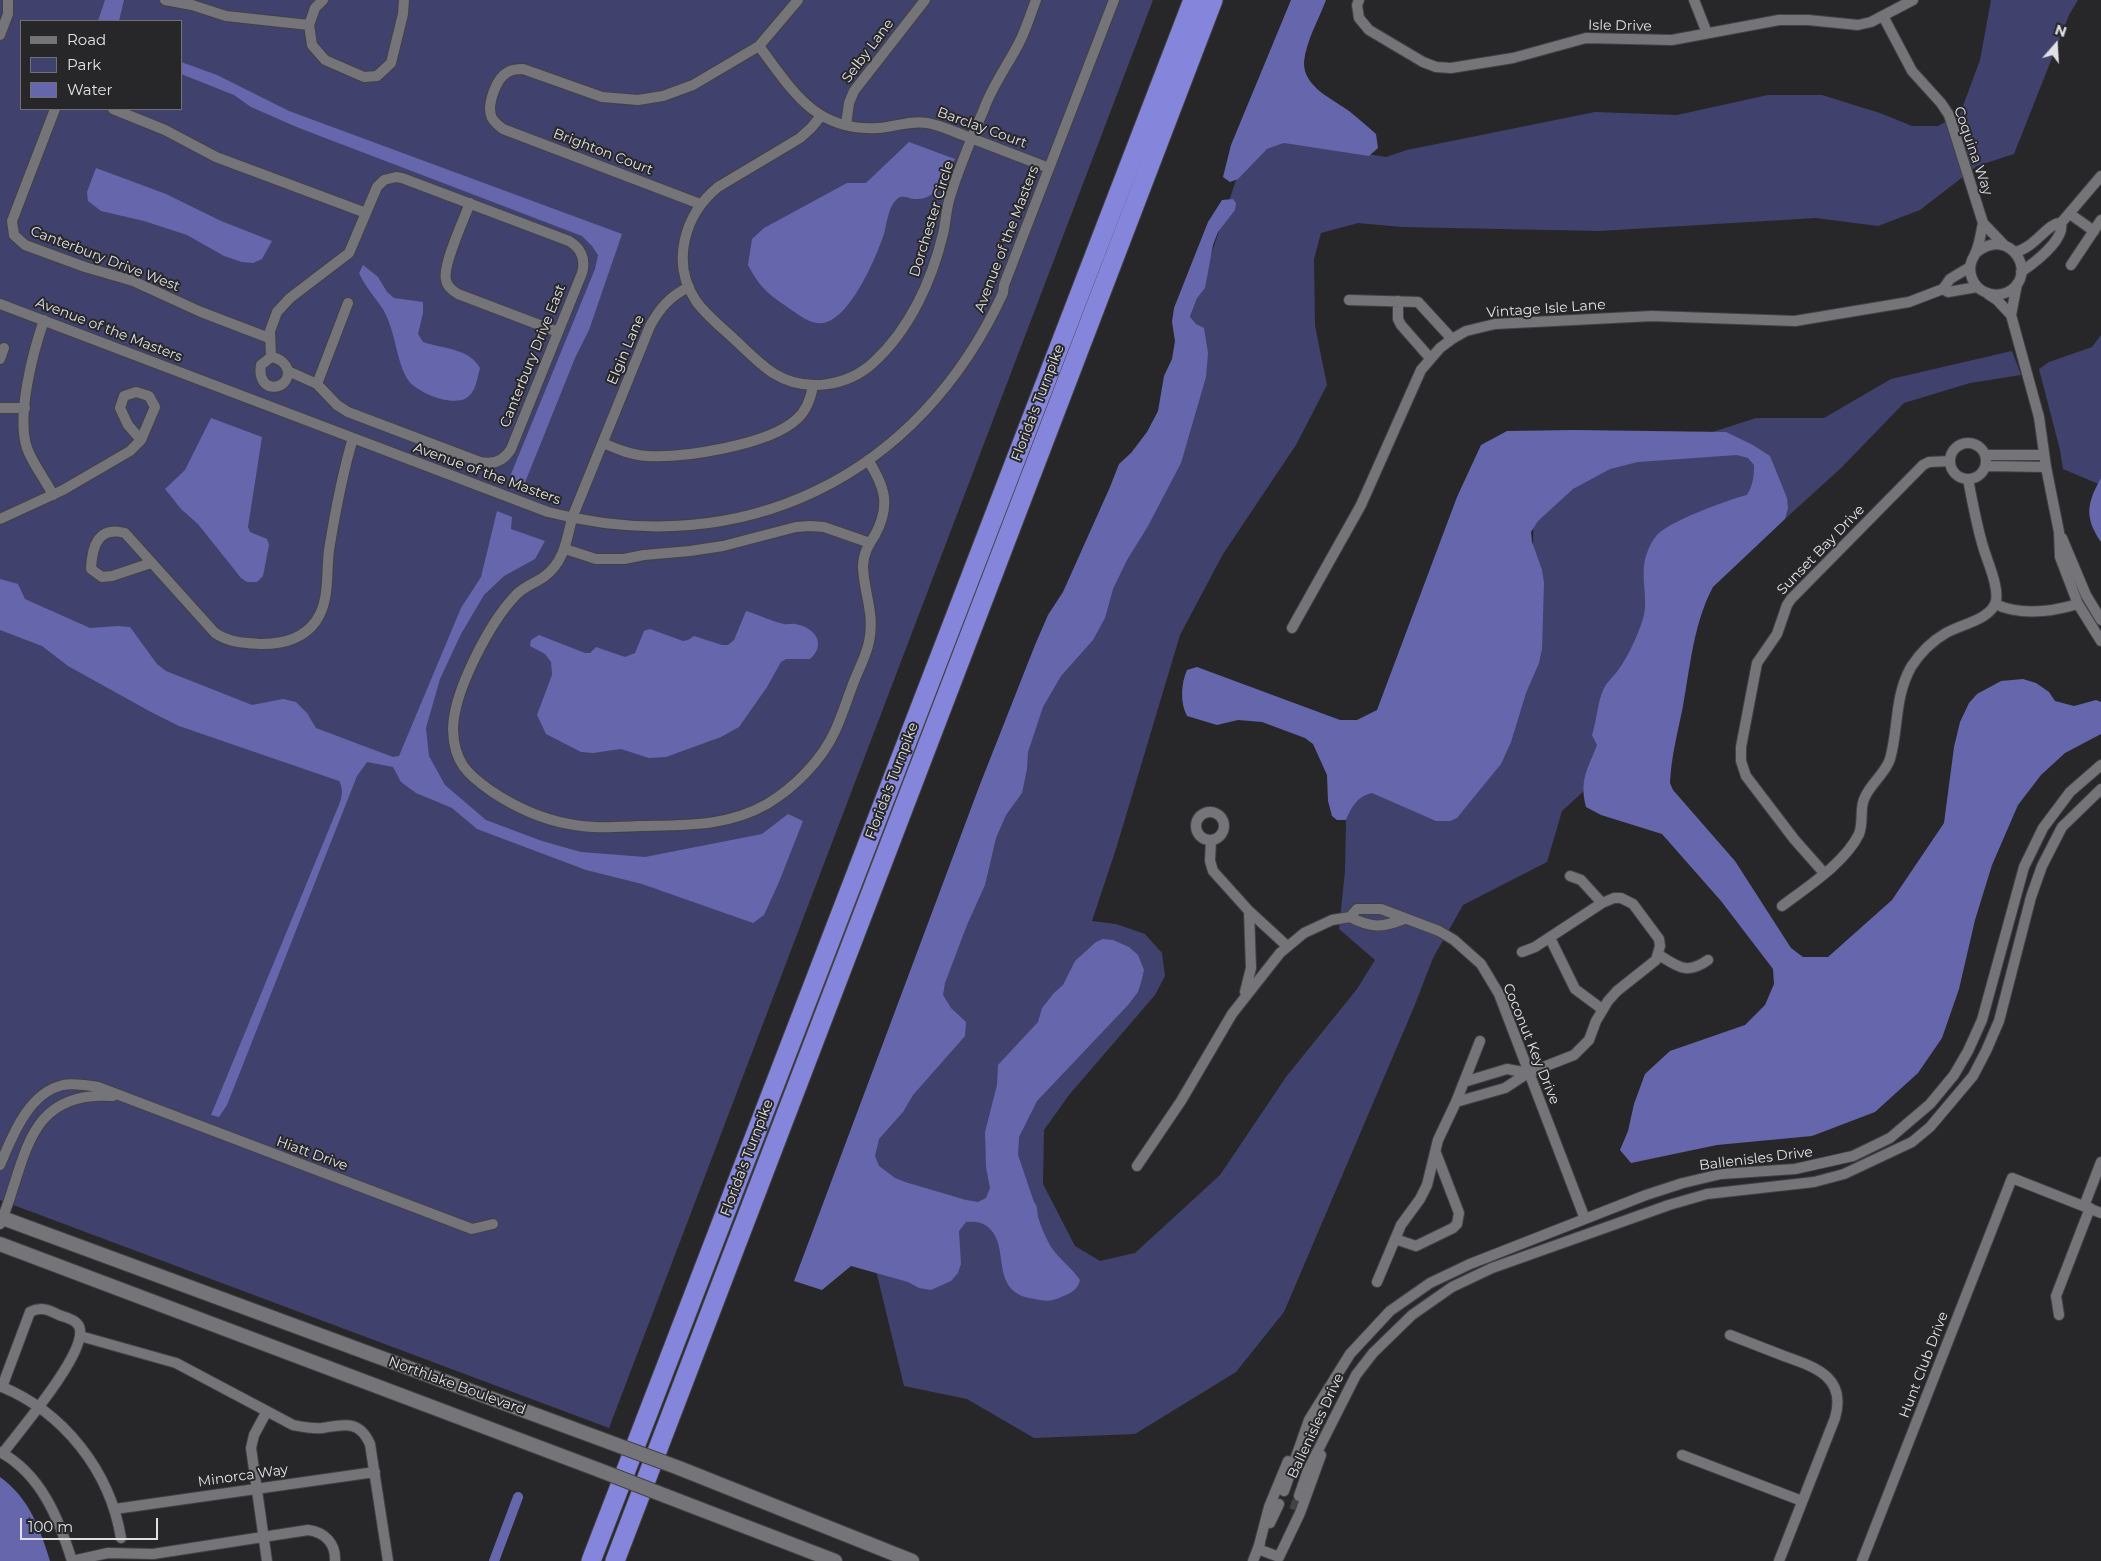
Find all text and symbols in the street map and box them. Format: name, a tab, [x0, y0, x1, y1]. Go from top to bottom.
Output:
street label: Selby Lane	[838, 16, 898, 86]
street label: Isle Drive	[1588, 17, 1652, 35]
legend	[20, 20, 182, 110]
north arrow	[2031, 20, 2081, 70]
text: N	[2053, 20, 2069, 41]
text: Road	[67, 30, 106, 49]
text: Park	[67, 55, 101, 74]
text: Water	[67, 80, 113, 99]
street label: Barclay Court	[935, 104, 1029, 152]
street label: Coquina Way	[1950, 104, 1996, 198]
street label: Brighton Court	[551, 125, 655, 179]
street label: Dorchester Circle	[906, 159, 958, 279]
street label: Avenue of the Masters	[971, 163, 1043, 315]
street label: Canterbury Drive West	[28, 223, 182, 295]
street label: Canterbury Drive East	[497, 282, 569, 430]
street label: Avenue of the Masters	[33, 294, 185, 366]
street label: Vintage Isle Lane	[1486, 296, 1606, 322]
street label: Elgin Lane	[604, 313, 648, 387]
street label: Florida's Turnpike	[1008, 342, 1068, 464]
street label: Avenue of the Masters	[411, 439, 563, 509]
street label: Sunset Bay Drive	[1774, 502, 1868, 598]
street label: Florida's Turnpike	[862, 720, 922, 842]
street label: Coconut Key Drive	[1499, 981, 1563, 1107]
street label: Florida's Turnpike	[717, 1097, 777, 1219]
street label: Hiatt Drive	[274, 1133, 350, 1175]
street label: Ballenisles Drive	[1698, 1144, 1814, 1174]
street label: Hunt Club Drive	[1896, 1309, 1952, 1421]
street label: Northlake Boulevard	[386, 1353, 528, 1419]
street label: Ballenisles Drive	[1284, 1371, 1348, 1481]
street label: Minorca Way	[197, 1461, 289, 1491]
scale bar	[22, 1508, 160, 1540]
text: 100 m	[28, 1517, 73, 1536]

